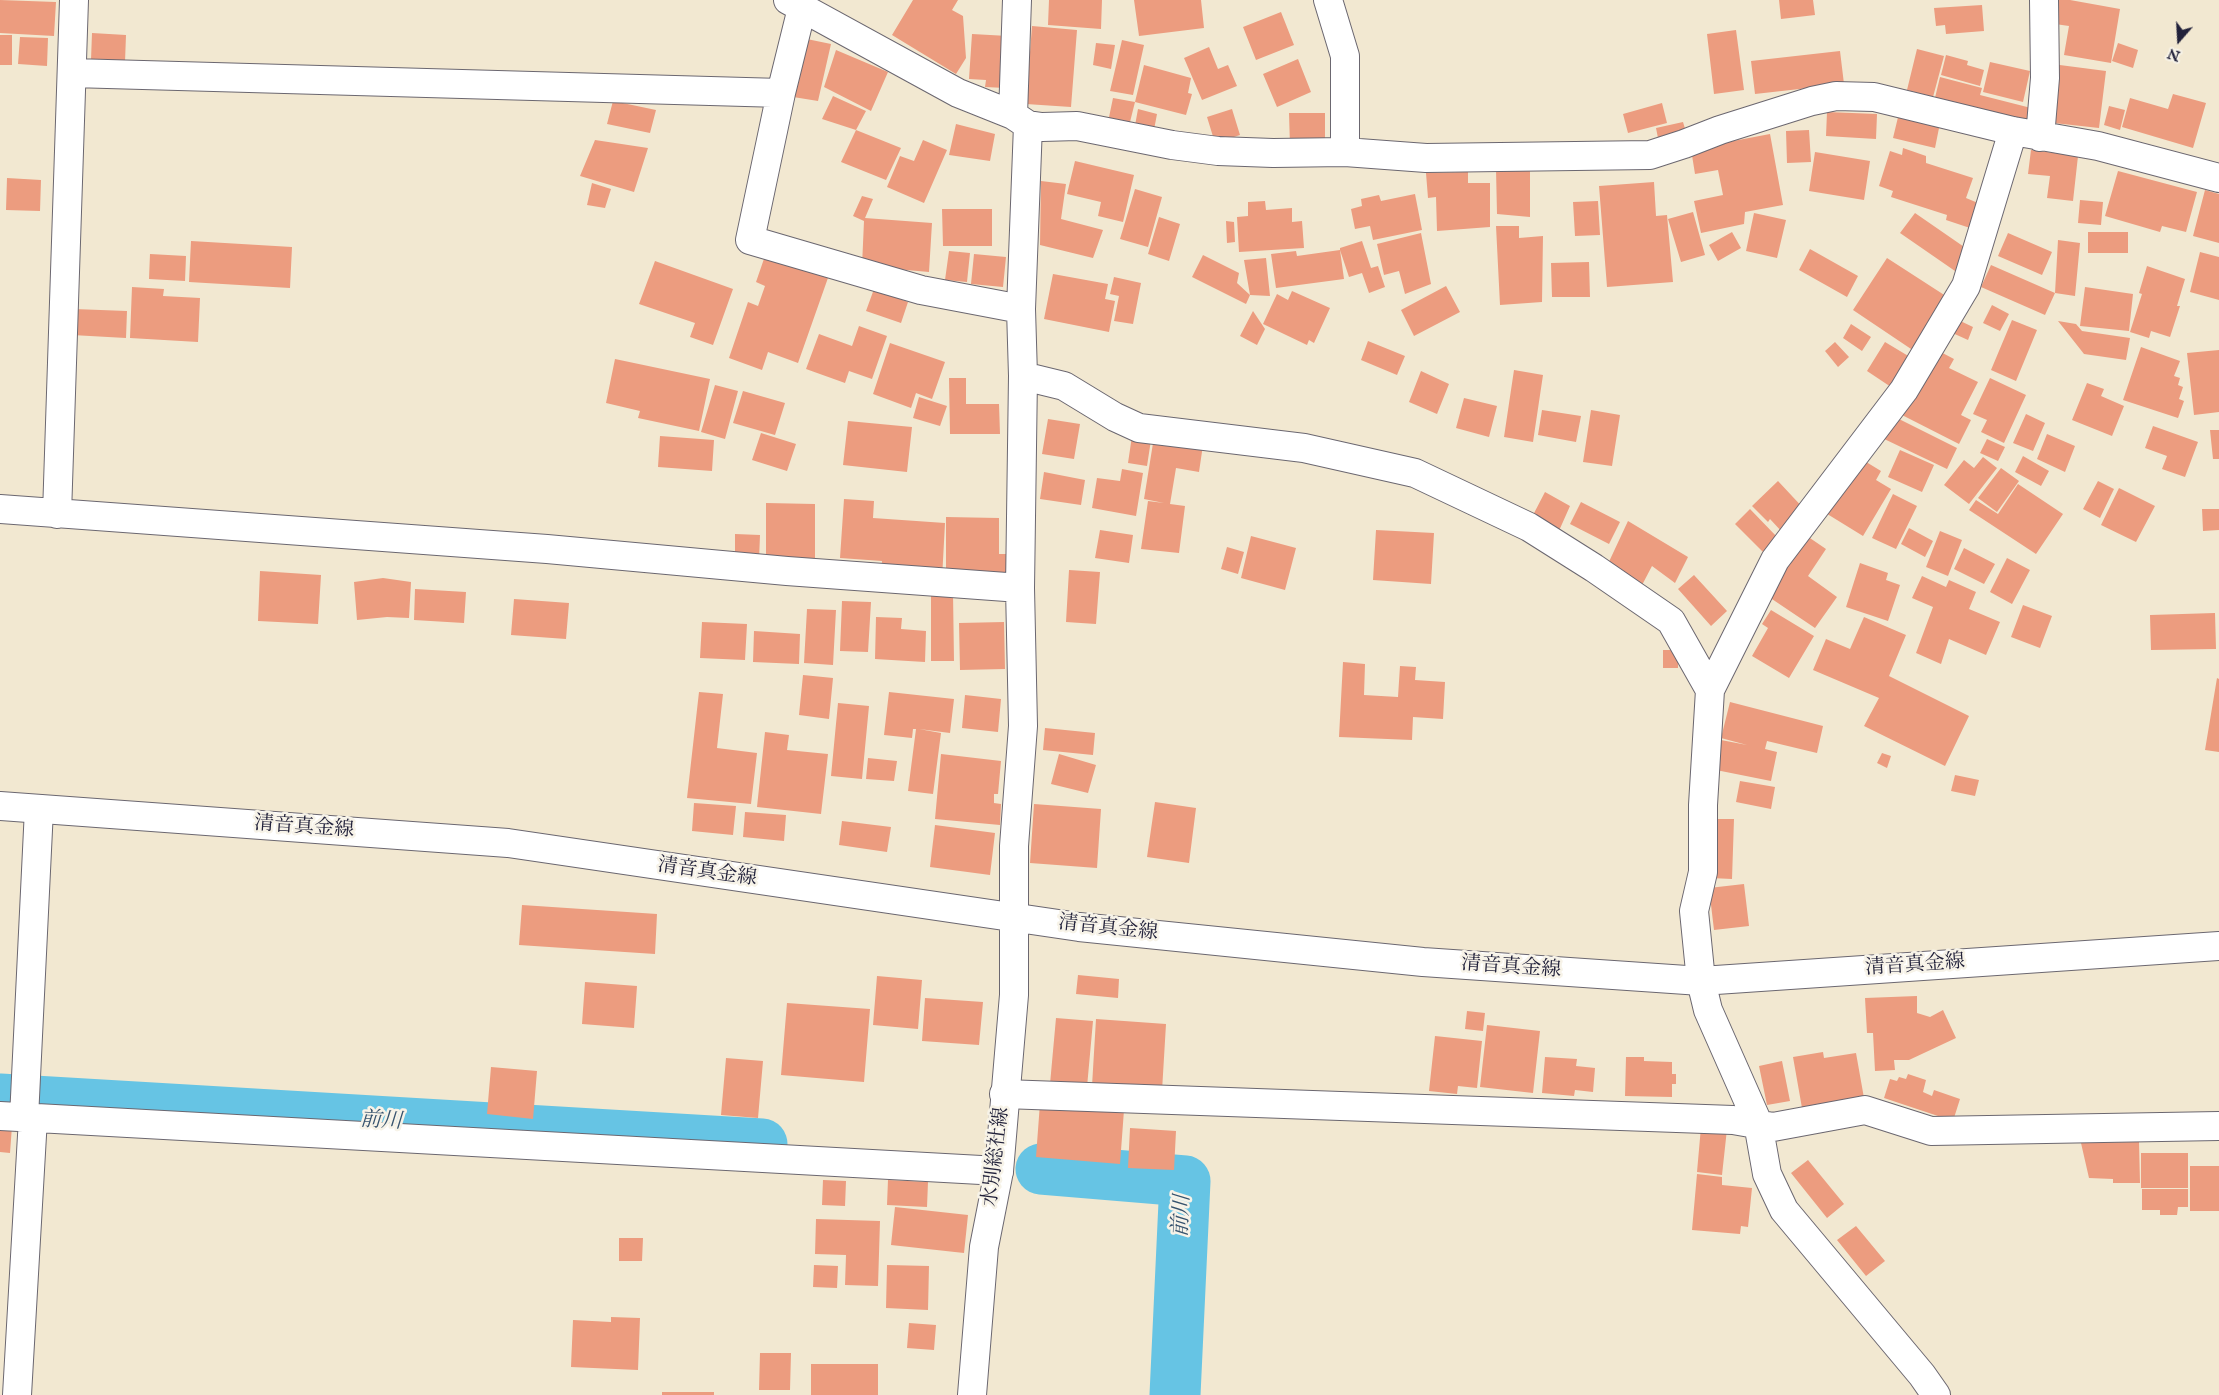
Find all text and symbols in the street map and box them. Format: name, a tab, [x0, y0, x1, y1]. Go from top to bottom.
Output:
north arrow	[2154, 15, 2204, 65]
text: N	[2165, 44, 2183, 65]
street label: 清音真金線	[253, 813, 355, 843]
street label: 清音真金線	[656, 854, 758, 892]
street label: 清音真金線	[1057, 912, 1159, 946]
street label: 清音真金線	[1864, 951, 1966, 981]
street label: 清音真金線	[1460, 953, 1562, 983]
street label: 水別総社線	[979, 1106, 1015, 1208]
water label: 前川	[359, 1108, 403, 1136]
water label: 前川	[1169, 1194, 1197, 1238]

